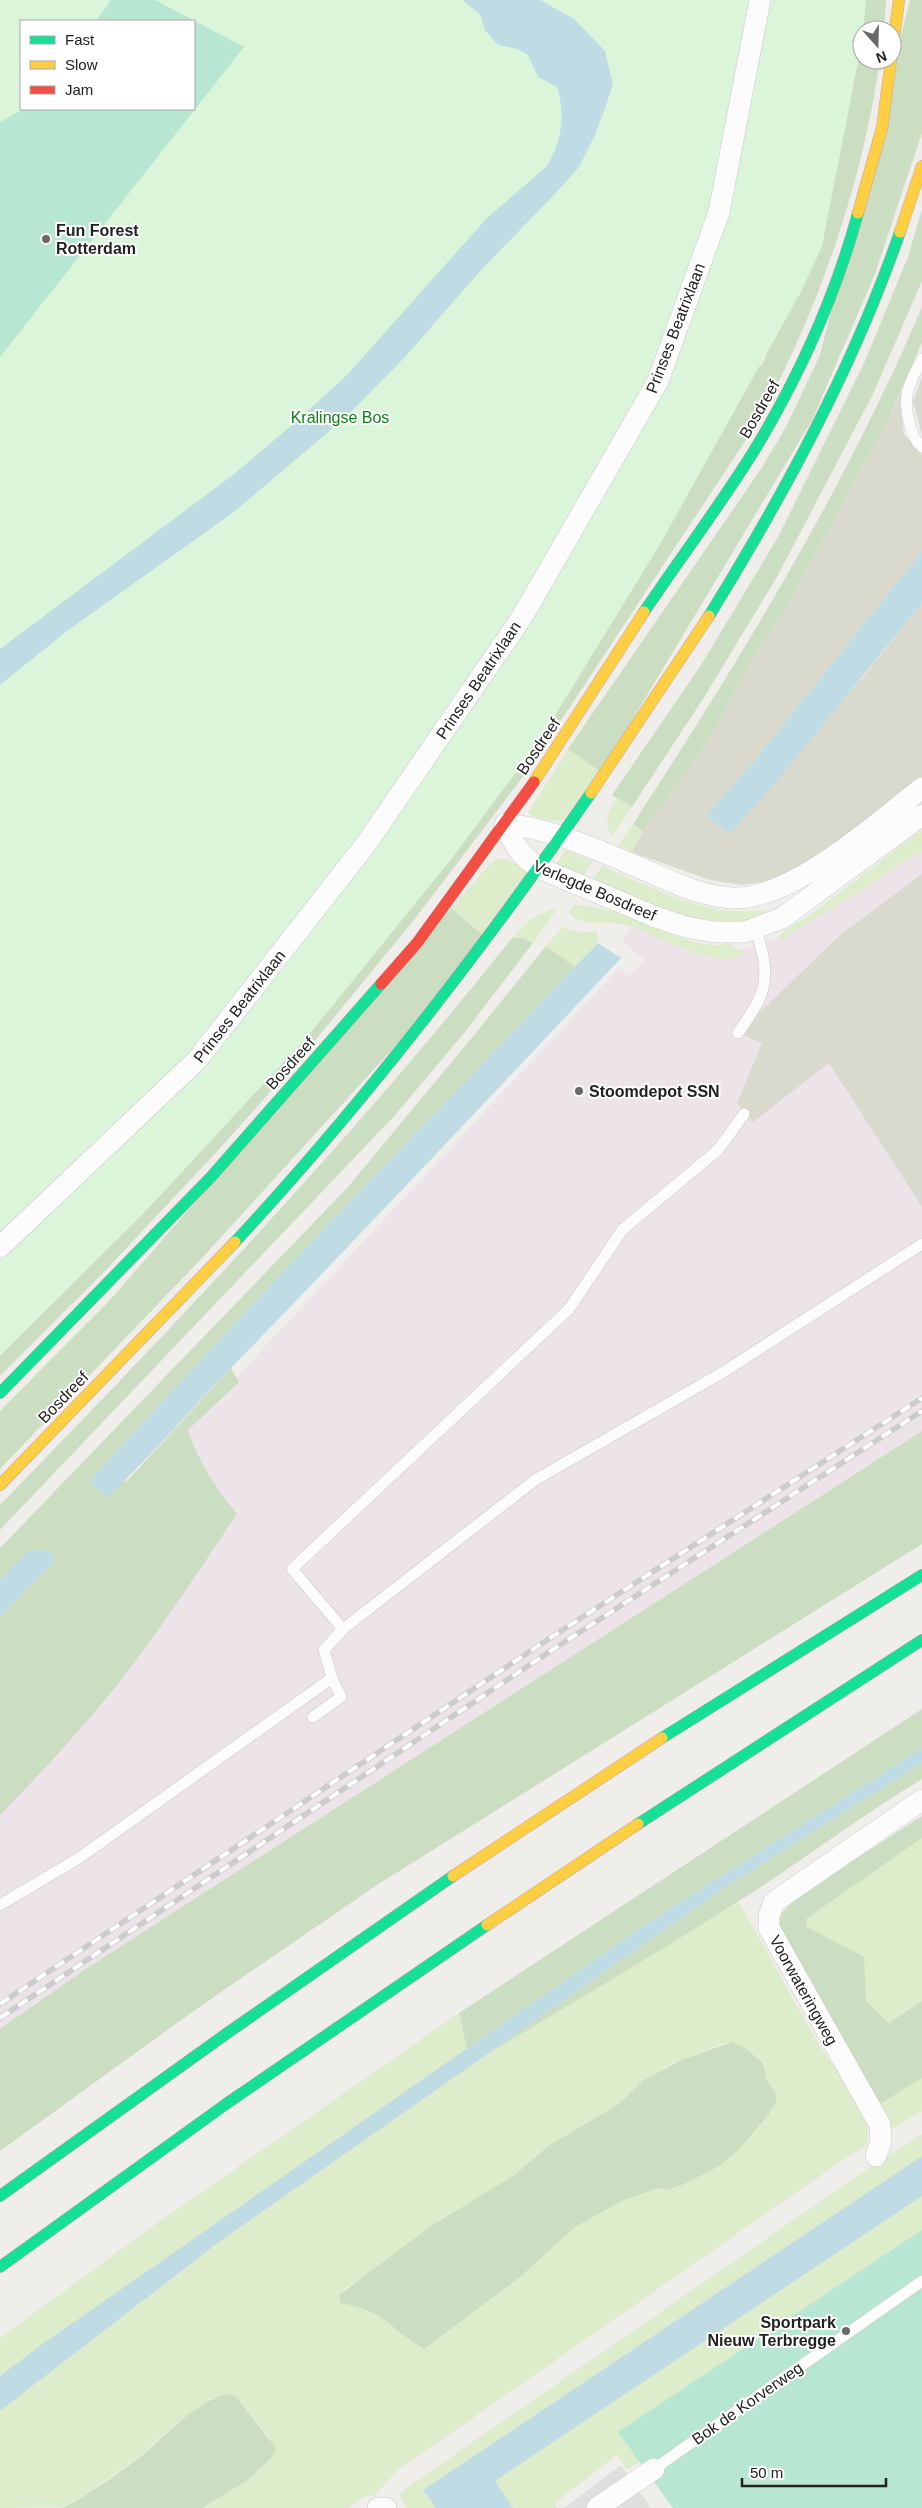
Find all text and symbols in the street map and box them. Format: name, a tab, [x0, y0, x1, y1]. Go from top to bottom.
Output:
legend	[20, 20, 195, 110]
north arrow	[852, 20, 902, 70]
text: Fast	[65, 31, 95, 48]
text: N	[874, 48, 889, 66]
text: Slow	[65, 56, 98, 73]
text: Jam	[65, 81, 93, 98]
place label: Fun Forest Rotterdam	[56, 222, 139, 257]
marker: Fun Forest Rotterdam	[40, 233, 52, 245]
street label: Prinses Beatrixlaan	[643, 261, 708, 396]
street label: Bosdreef	[736, 377, 783, 441]
park label: Kralingse Bos	[291, 409, 389, 426]
street label: Prinses Beatrixlaan	[433, 618, 524, 742]
street label: Bosdreef	[513, 715, 564, 778]
street label: Verlegde Bosdreef	[531, 857, 659, 924]
street label: Prinses Beatrixlaan	[190, 947, 289, 1066]
street label: Bosdreef	[263, 1033, 318, 1093]
place label: Stoomdepot SSN	[589, 1083, 720, 1100]
marker: Stoomdepot SSN	[573, 1085, 585, 1097]
street label: Bosdreef	[35, 1368, 92, 1426]
street label: Voorwateringweg	[766, 1932, 841, 2048]
place label: Sportpark Nieuw Terbregge	[707, 2314, 836, 2349]
marker: Sportpark Nieuw Terbregge	[840, 2325, 852, 2337]
street label: Bok de Korverweg	[689, 2359, 806, 2448]
scale bar	[742, 2456, 886, 2488]
text: 50 m	[750, 2464, 783, 2481]

